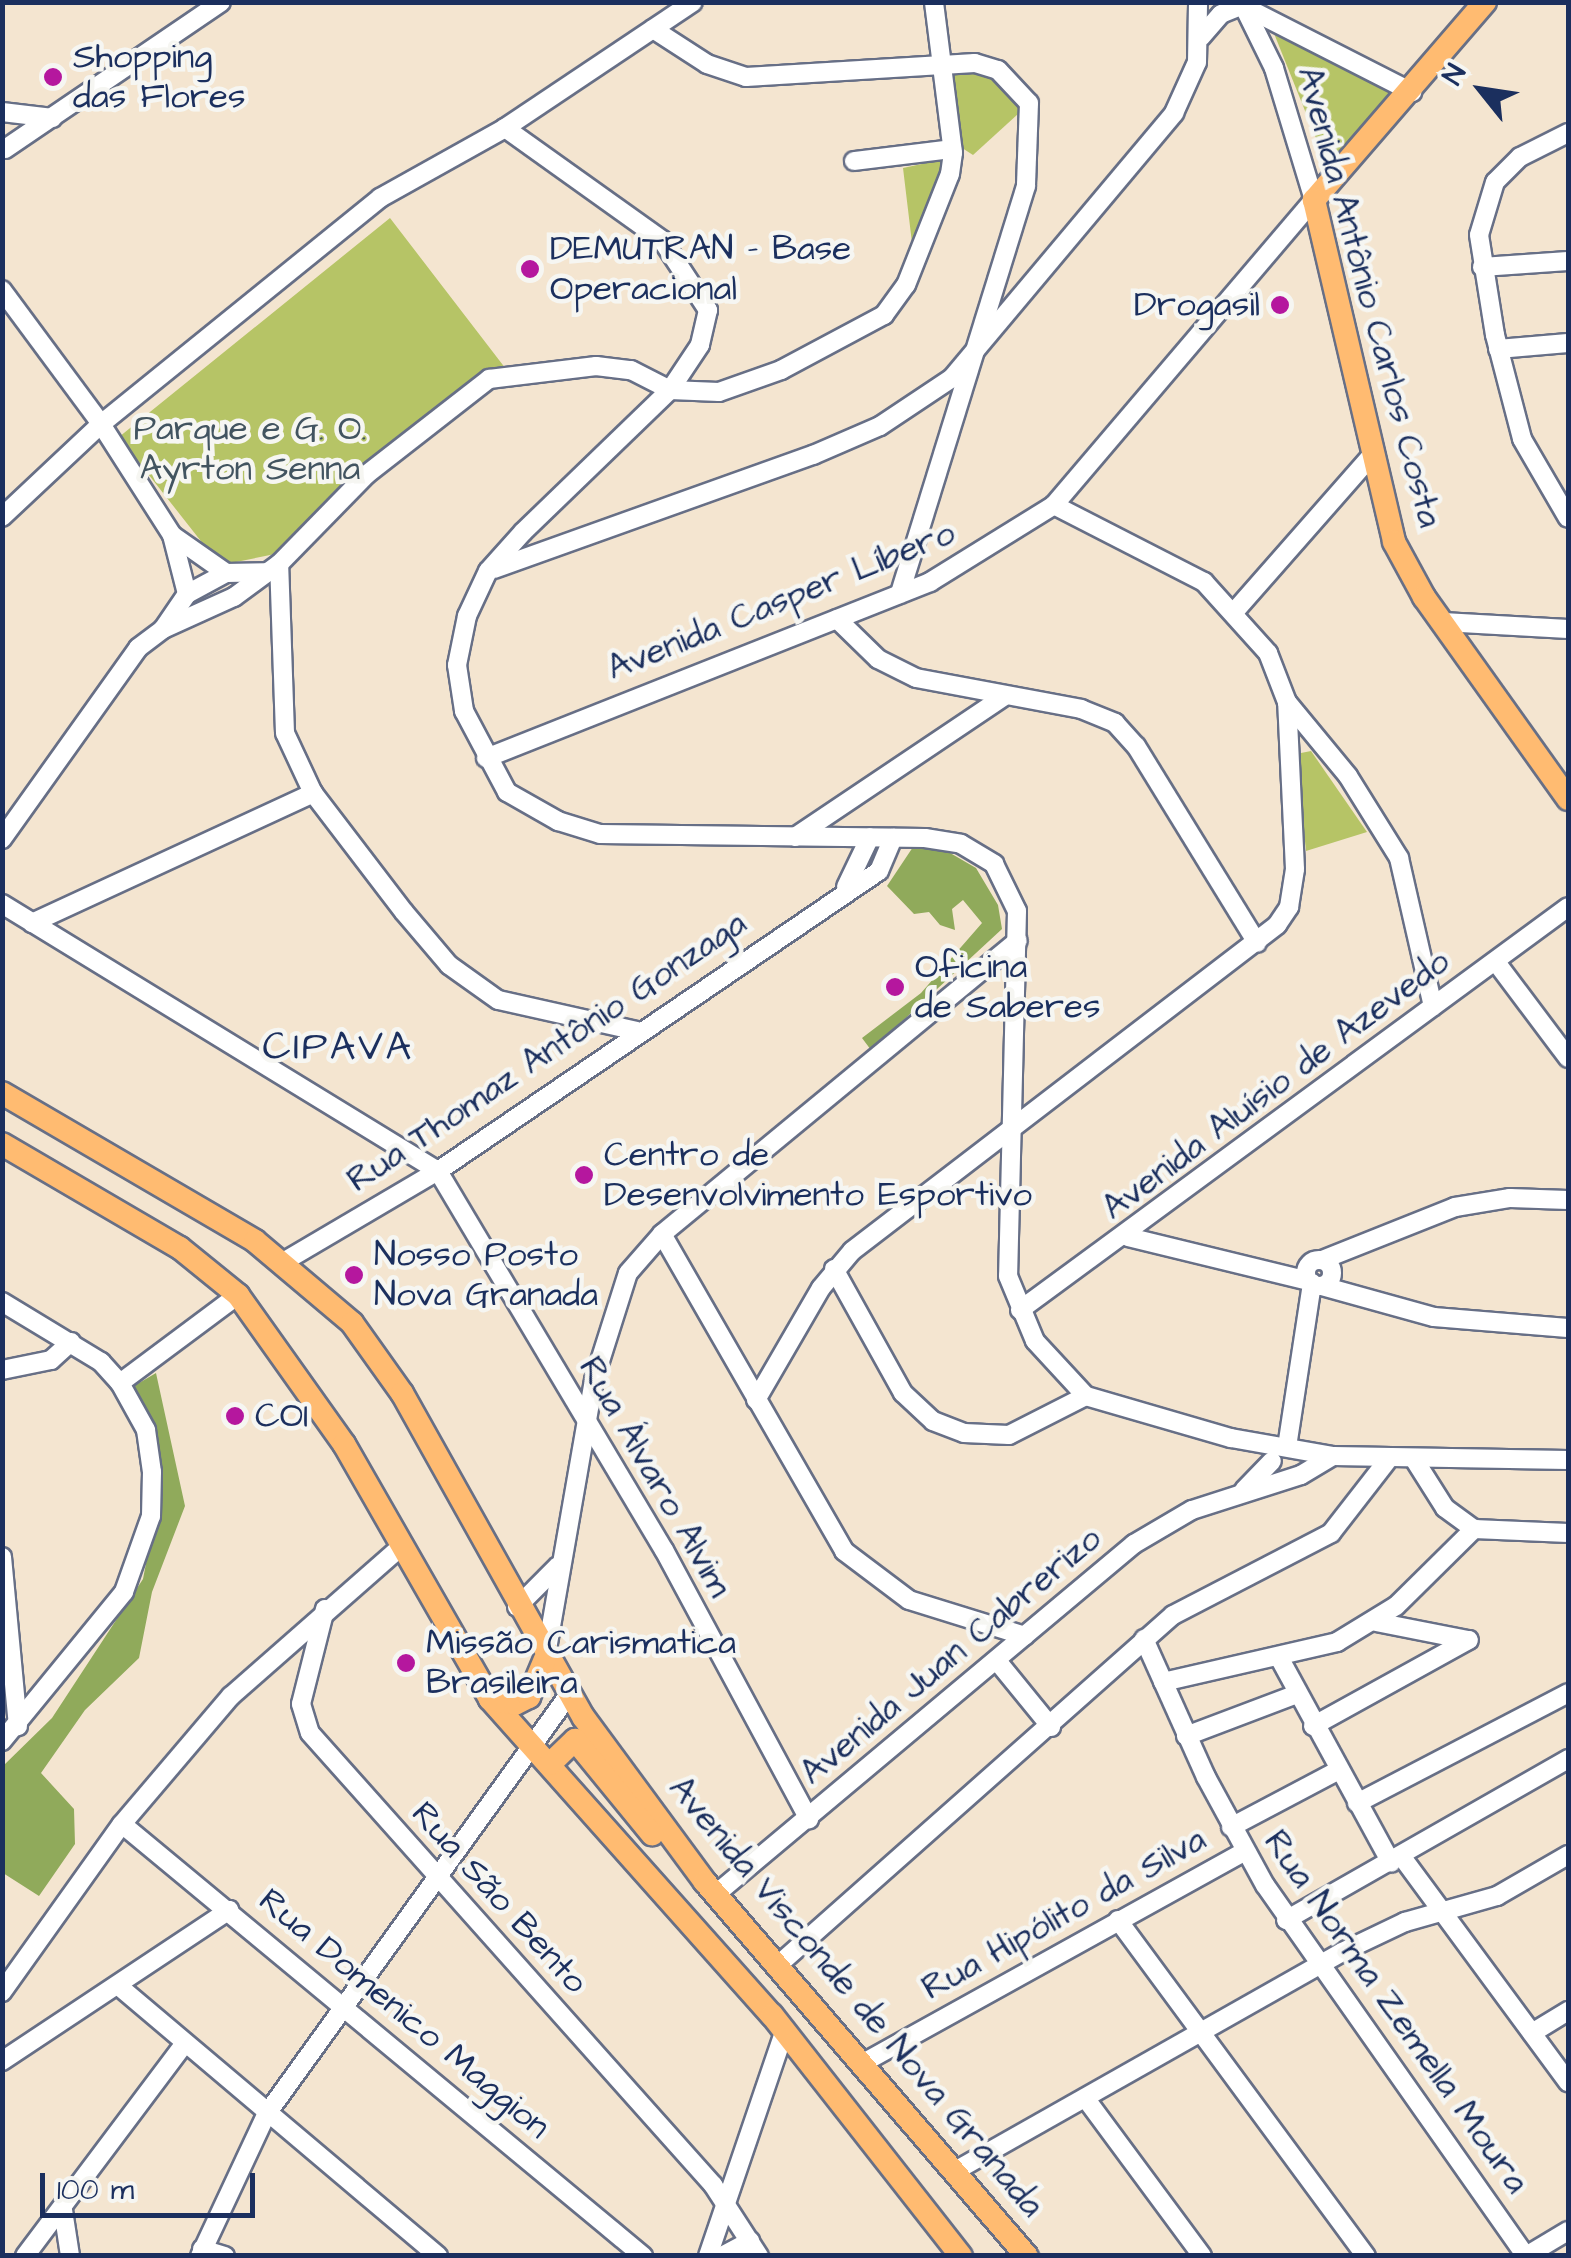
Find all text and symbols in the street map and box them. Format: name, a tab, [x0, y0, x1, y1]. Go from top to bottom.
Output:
place label: Shopping das Flores	[73, 36, 246, 118]
north arrow	[1431, 40, 1531, 140]
text: N	[1433, 57, 1476, 92]
street label: Avenida Antônio Carlos Costa	[1287, 62, 1451, 532]
marker: Shopping das Flores	[42, 66, 64, 88]
place label: DEMUTRAN - Base Operacional	[550, 228, 851, 310]
marker: DEMUTRAN - Base Operacional	[519, 258, 541, 280]
place label: Drogasil	[1134, 284, 1260, 326]
marker: Drogasil	[1269, 294, 1291, 316]
park label: Parque e G. O. Ayrton Senna	[134, 408, 366, 490]
street label: Avenida Casper Líbero	[601, 512, 961, 690]
street label: Rua Thomaz Antônio Gonzaga	[339, 903, 755, 1201]
street label: Avenida Aluísio de Azevedo	[1094, 941, 1458, 1229]
place label: Oficina de Saberes	[915, 946, 1101, 1028]
marker: Oficina de Saberes	[884, 976, 906, 998]
district label: CIPAVA	[262, 1024, 414, 1072]
place label: Centro de Desenvolvimento Esportivo	[604, 1134, 1032, 1216]
marker: Centro de Desenvolvimento Esportivo	[573, 1164, 595, 1186]
place label: Nosso Posto Nova Granada	[374, 1234, 598, 1316]
marker: Nosso Posto Nova Granada	[343, 1264, 365, 1286]
street label: Rua Álvaro Alvim	[569, 1350, 741, 1604]
place label: COI	[255, 1395, 309, 1437]
marker: COI	[224, 1405, 246, 1427]
street label: Avenida Juan Cabrerizo	[792, 1518, 1110, 1794]
place label: Missão Carismatica Brasileira	[426, 1622, 736, 1704]
marker: Missão Carismatica Brasileira	[395, 1652, 417, 1674]
street label: Avenida Visconde de Nova Granada	[659, 1768, 1053, 2226]
street label: Rua São Bento	[402, 1793, 596, 2003]
street label: Rua Hipólito da Silva	[915, 1819, 1213, 2009]
street label: Rua Norma Zemella Moura	[1254, 1822, 1538, 2202]
street label: Rua Domenico Maggion	[250, 1880, 558, 2148]
scale bar	[45, 2153, 260, 2215]
text: 100 m	[57, 2169, 134, 2211]

